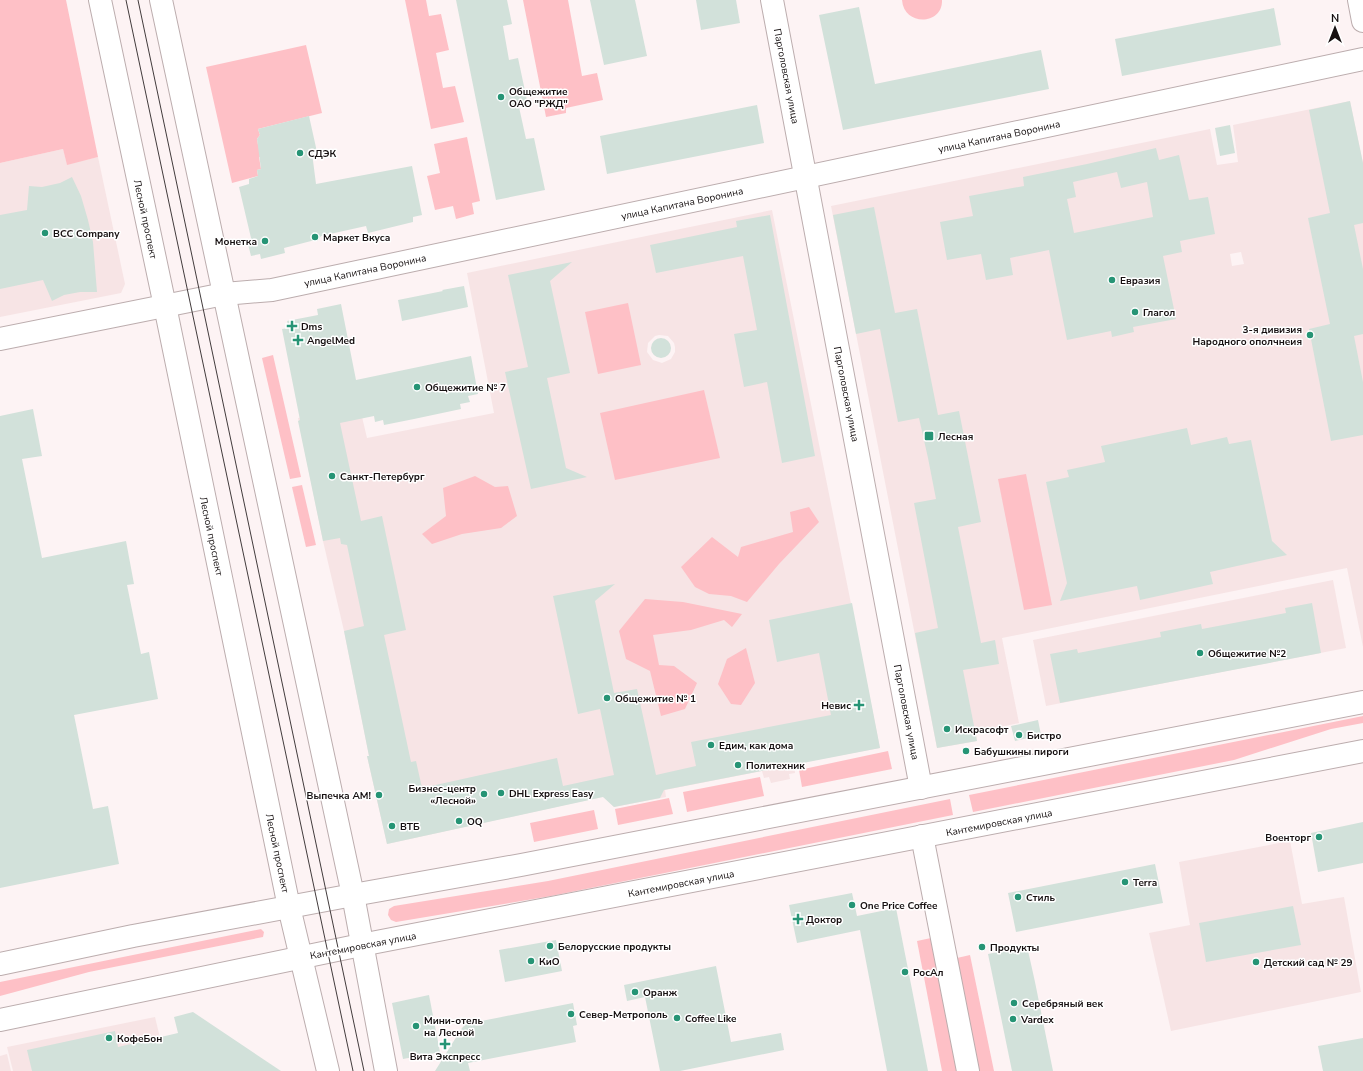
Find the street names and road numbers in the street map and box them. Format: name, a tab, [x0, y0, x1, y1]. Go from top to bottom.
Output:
street label: Парголовская улица	[770, 27, 802, 125]
street label: улица Капитана Воронина	[937, 117, 1062, 157]
street label: Лесной проспект	[130, 178, 160, 261]
street label: улица Капитана Воронина	[620, 184, 745, 224]
street label: улица Капитана Воронина	[303, 251, 428, 291]
street label: Парголовская улица	[830, 345, 862, 443]
street label: Лесной проспект	[196, 495, 226, 578]
street label: Парголовская улица	[890, 663, 922, 761]
street label: Кантемировская улица	[945, 806, 1054, 840]
street label: Лесной проспект	[262, 812, 292, 895]
street label: Кантемировская улица	[627, 867, 736, 901]
street label: Кантемировская улица	[309, 929, 418, 963]

